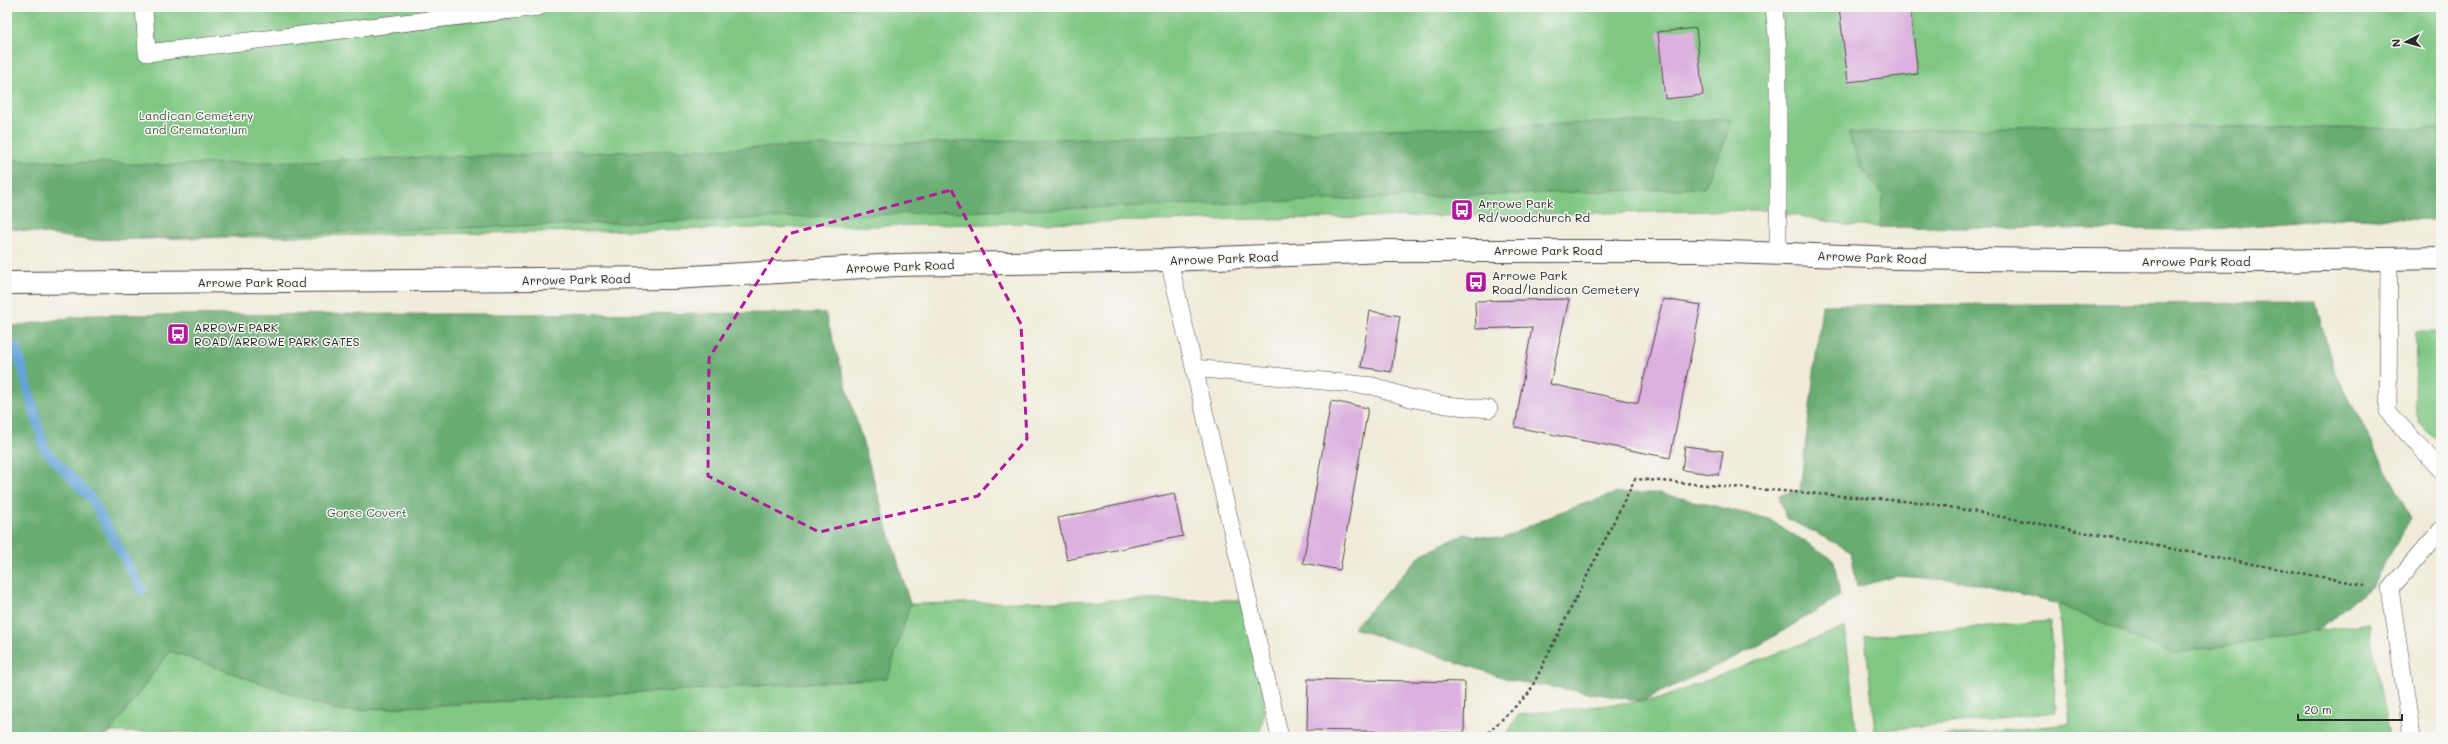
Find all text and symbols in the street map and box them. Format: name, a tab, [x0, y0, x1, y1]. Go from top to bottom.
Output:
north arrow	[2386, 22, 2426, 62]
text: N	[2388, 38, 2403, 48]
park label: Landican Cemetery and Crematorium	[139, 107, 253, 137]
place label: Arrowe Park Rd/woodchurch Rd	[1478, 195, 1591, 225]
bus stop icon: Arrowe Park Rd/woodchurch Rd	[1449, 197, 1475, 223]
street label: Arrowe Park Road	[1494, 242, 1603, 258]
street label: Arrowe Park Road	[1817, 247, 1927, 267]
street label: Arrowe Park Road	[1169, 248, 1279, 268]
street label: Arrowe Park Road	[2142, 253, 2251, 269]
street label: Arrowe Park Road	[845, 256, 955, 276]
place label: Arrowe Park Road/landican Cemetery	[1492, 267, 1640, 297]
bus stop icon: Arrowe Park Road/landican Cemetery	[1463, 269, 1489, 295]
street label: Arrowe Park Road	[521, 270, 631, 288]
street label: Arrowe Park Road	[198, 274, 307, 290]
place label: ARROWE PARK ROAD/ARROWE PARK GATES	[194, 319, 360, 349]
bus stop icon: ARROWE PARK ROAD/ARROWE PARK GATES	[165, 321, 191, 347]
park label: Gorse Covert	[327, 504, 407, 520]
scale bar	[2298, 696, 2402, 722]
text: 20 m	[2304, 701, 2332, 717]

